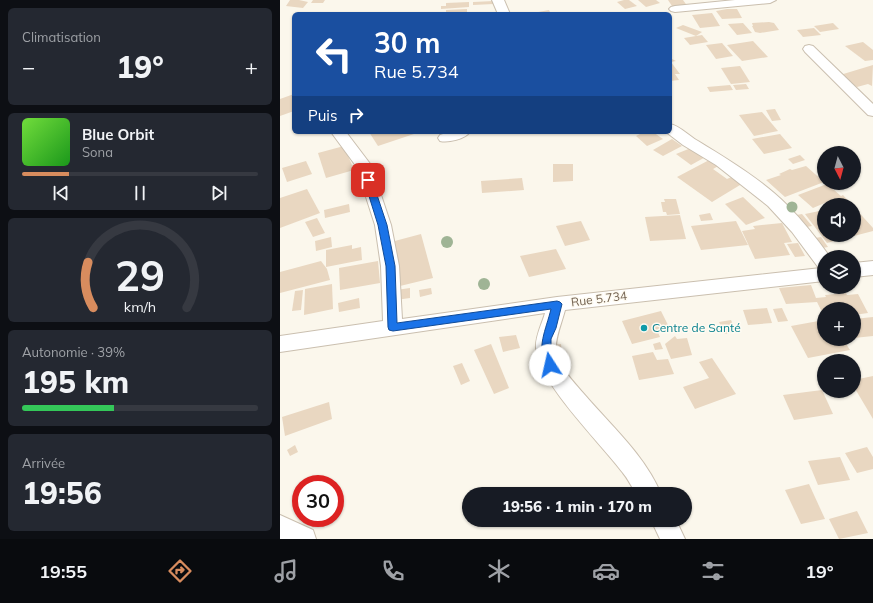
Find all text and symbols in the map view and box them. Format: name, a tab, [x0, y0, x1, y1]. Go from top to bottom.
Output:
text: 30 m	[374, 25, 440, 60]
icon: left	[308, 28, 360, 80]
text: Climatisation	[22, 29, 101, 45]
text: 19°	[116, 48, 164, 86]
text: −	[22, 53, 35, 81]
text: +	[245, 53, 258, 81]
text: Rue 5.734	[374, 60, 459, 83]
icon: right	[345, 104, 367, 126]
text: Puis	[308, 106, 337, 125]
text: Blue Orbit	[82, 125, 154, 144]
text: Sona	[82, 144, 113, 160]
north arrow	[817, 146, 861, 190]
map controls	[817, 146, 861, 398]
pin	[351, 163, 385, 197]
icon: arrive	[357, 169, 379, 191]
icon: previous	[50, 182, 72, 204]
icon: pause	[129, 182, 151, 204]
icon: next	[208, 182, 230, 204]
button: sound	[817, 198, 861, 242]
text: 29	[115, 248, 165, 300]
button: layers	[817, 250, 861, 294]
street label: Rue 5.734	[570, 288, 628, 309]
text: km/h	[124, 297, 156, 315]
button: +	[817, 302, 861, 346]
place label: Centre de Santé	[652, 320, 741, 335]
marker: Centre de Santé	[639, 323, 649, 333]
text: Autonomie · 39%	[22, 344, 125, 360]
position arrow	[529, 344, 571, 386]
button: −	[817, 354, 861, 398]
text: 195 km	[22, 363, 129, 401]
text: Arrivée	[22, 455, 65, 471]
text: 19:56	[22, 474, 102, 512]
speed limit sign: 30	[292, 475, 344, 527]
text: 19:56 · 1 min · 170 m	[502, 497, 652, 516]
icon: directions	[166, 557, 194, 585]
icon: music	[272, 557, 300, 585]
icon: phone	[379, 557, 407, 585]
icon: climate	[485, 557, 513, 585]
icon: car	[592, 557, 620, 585]
icon: filters	[699, 557, 727, 585]
text: 19:55	[39, 560, 87, 583]
text: 19°	[805, 560, 834, 583]

